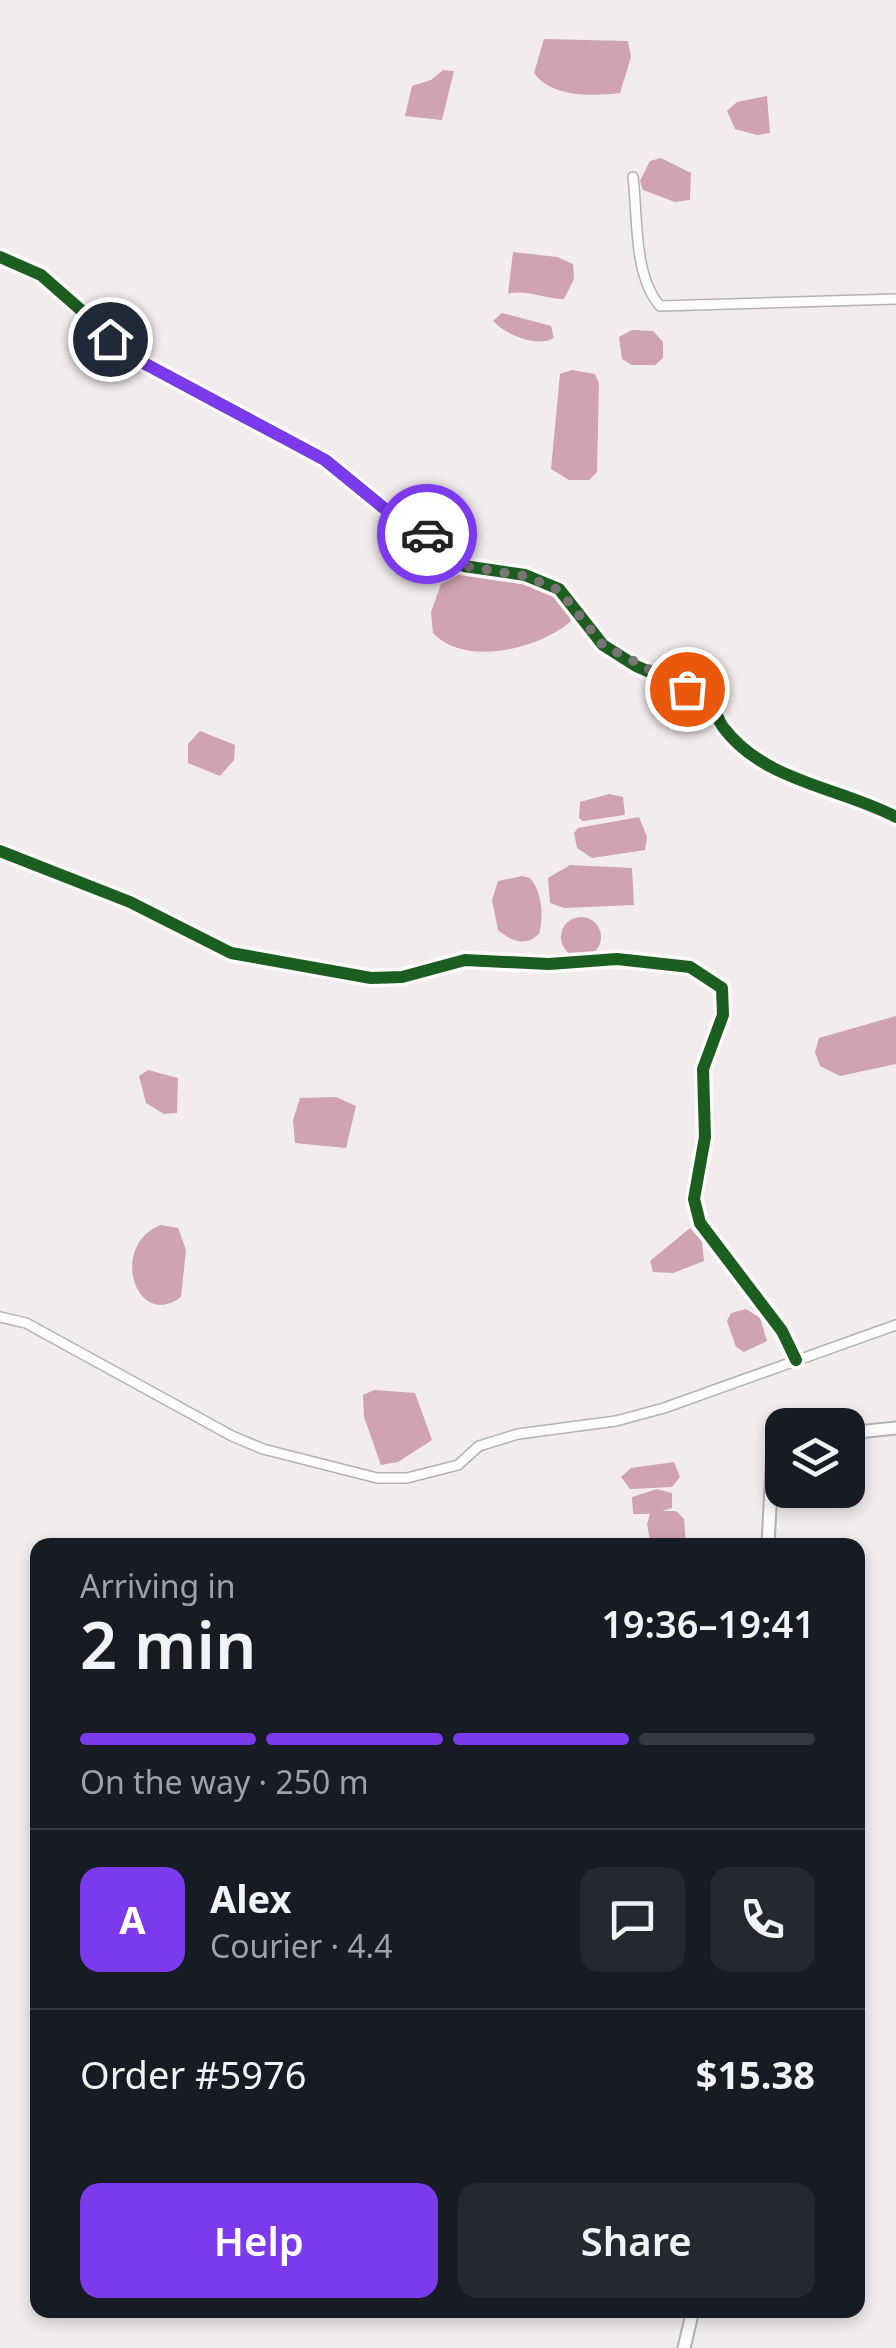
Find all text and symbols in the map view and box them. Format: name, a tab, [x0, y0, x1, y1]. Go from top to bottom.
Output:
pin	[68, 297, 153, 382]
icon: home	[83, 312, 138, 367]
courier	[377, 484, 477, 584]
icon: car	[400, 507, 455, 562]
pin	[645, 647, 730, 732]
icon: bag	[660, 662, 715, 717]
map controls	[765, 1408, 865, 1508]
button: layers	[765, 1408, 865, 1508]
text: Arriving in	[80, 1564, 235, 1607]
text: 19:36–19:41	[601, 1597, 815, 1649]
text: 2 min	[80, 1600, 256, 1688]
text: On the way · 250 m	[80, 1760, 369, 1803]
button: chat	[580, 1867, 685, 1972]
button: phone	[710, 1867, 815, 1972]
text: Alex	[210, 1872, 292, 1924]
text: A	[119, 1893, 146, 1945]
text: Courier · 4.4	[210, 1924, 393, 1967]
text: Order #5976	[80, 2048, 306, 2100]
text: $15.38	[696, 2048, 815, 2100]
button: Help	[80, 2183, 438, 2298]
button: Share	[458, 2183, 815, 2298]

